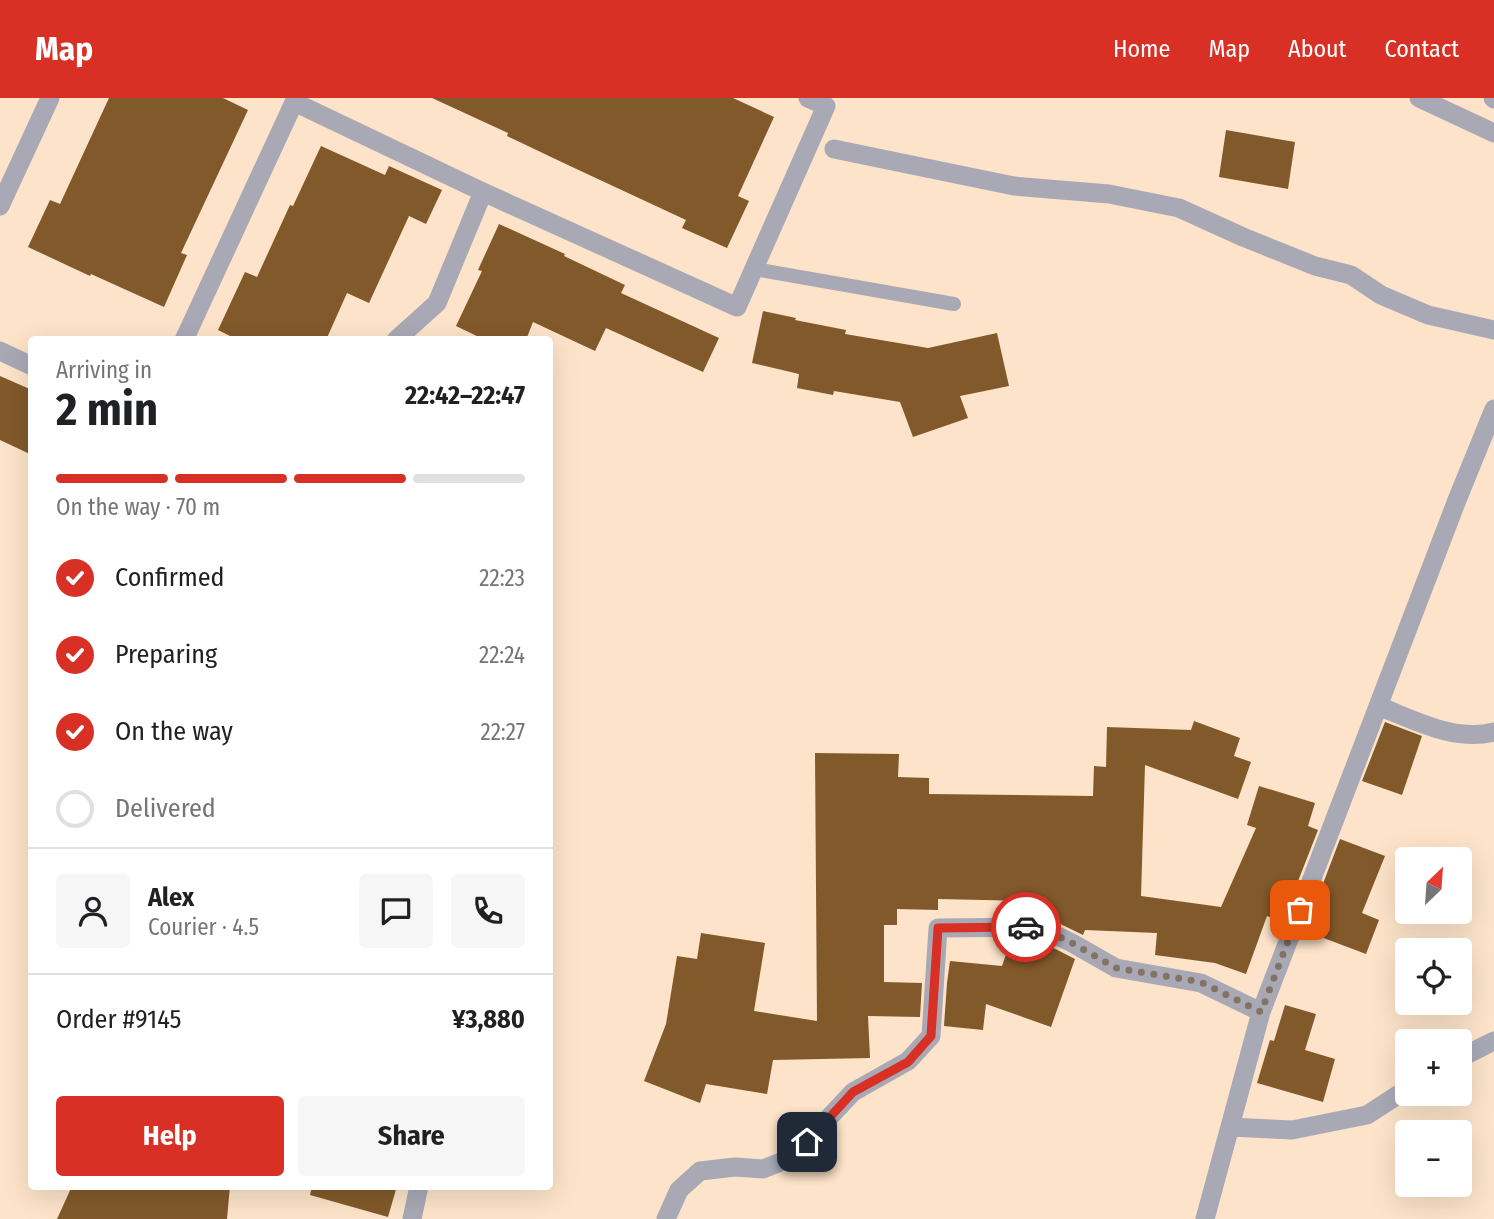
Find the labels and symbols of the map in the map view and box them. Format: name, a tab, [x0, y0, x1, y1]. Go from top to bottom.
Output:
north arrow	[1395, 847, 1472, 924]
pin	[1270, 880, 1330, 940]
courier	[991, 892, 1061, 962]
pin	[777, 1112, 837, 1172]

